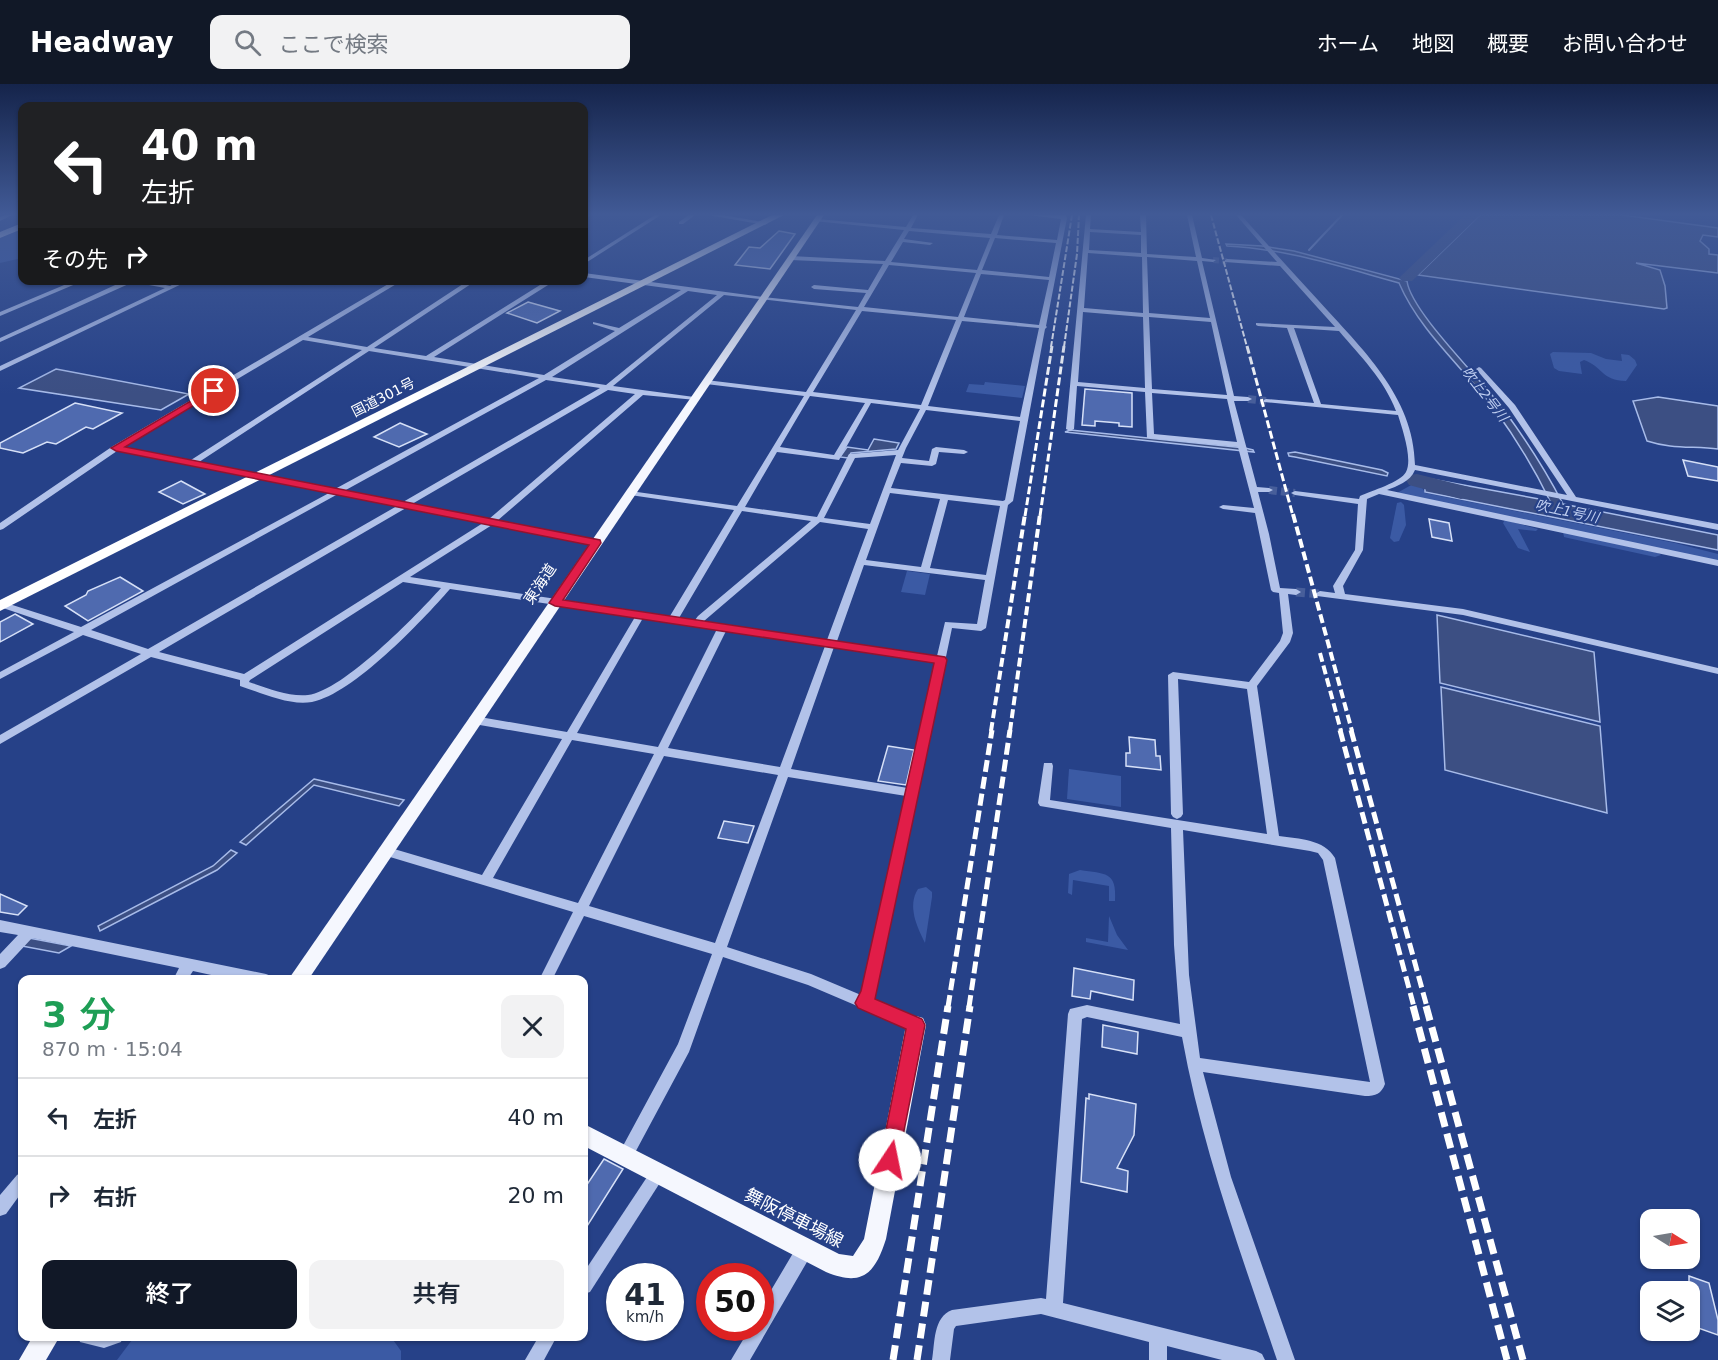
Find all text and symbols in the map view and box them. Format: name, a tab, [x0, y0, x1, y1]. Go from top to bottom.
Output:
search box	[210, 15, 630, 69]
text: Headway	[30, 26, 174, 59]
icon: search	[231, 26, 264, 59]
text: ここで検索	[279, 32, 389, 57]
text: ホーム	[1317, 32, 1379, 56]
text: 地図	[1412, 32, 1454, 56]
text: 概要	[1487, 32, 1529, 56]
text: お問い合わせ	[1562, 32, 1688, 56]
text: 40 m	[141, 121, 258, 170]
icon: left	[42, 126, 120, 204]
text: 左折	[141, 177, 195, 208]
icon: right	[120, 240, 153, 273]
text: その先	[42, 247, 108, 272]
water label: 吹上2号川	[1459, 363, 1513, 426]
pin	[188, 365, 239, 416]
icon: arrive	[197, 374, 230, 407]
street label: 国道301号	[349, 374, 417, 420]
water label: 吹上1号川	[1534, 496, 1602, 526]
street label: 東海道	[520, 560, 560, 608]
text: 3 分	[42, 994, 116, 1035]
button: close	[501, 995, 564, 1058]
text: 870 m · 15:04	[42, 1037, 183, 1061]
icon: left	[42, 1101, 75, 1134]
text: 40 m	[508, 1105, 564, 1130]
text: 左折	[93, 1107, 137, 1132]
position arrow	[858, 1128, 922, 1192]
icon: right	[42, 1179, 75, 1212]
text: 20 m	[508, 1183, 564, 1208]
street label: 舞阪停車場線	[741, 1184, 847, 1251]
text: 右折	[93, 1185, 137, 1210]
north arrow	[1640, 1209, 1700, 1269]
map controls	[1640, 1209, 1700, 1341]
button: 終了	[42, 1260, 297, 1329]
button: 共有	[309, 1260, 564, 1329]
speed limit sign: 50	[696, 1263, 774, 1341]
text: 41	[624, 1277, 666, 1312]
button: layers	[1640, 1281, 1700, 1341]
text: km/h	[626, 1308, 664, 1326]

